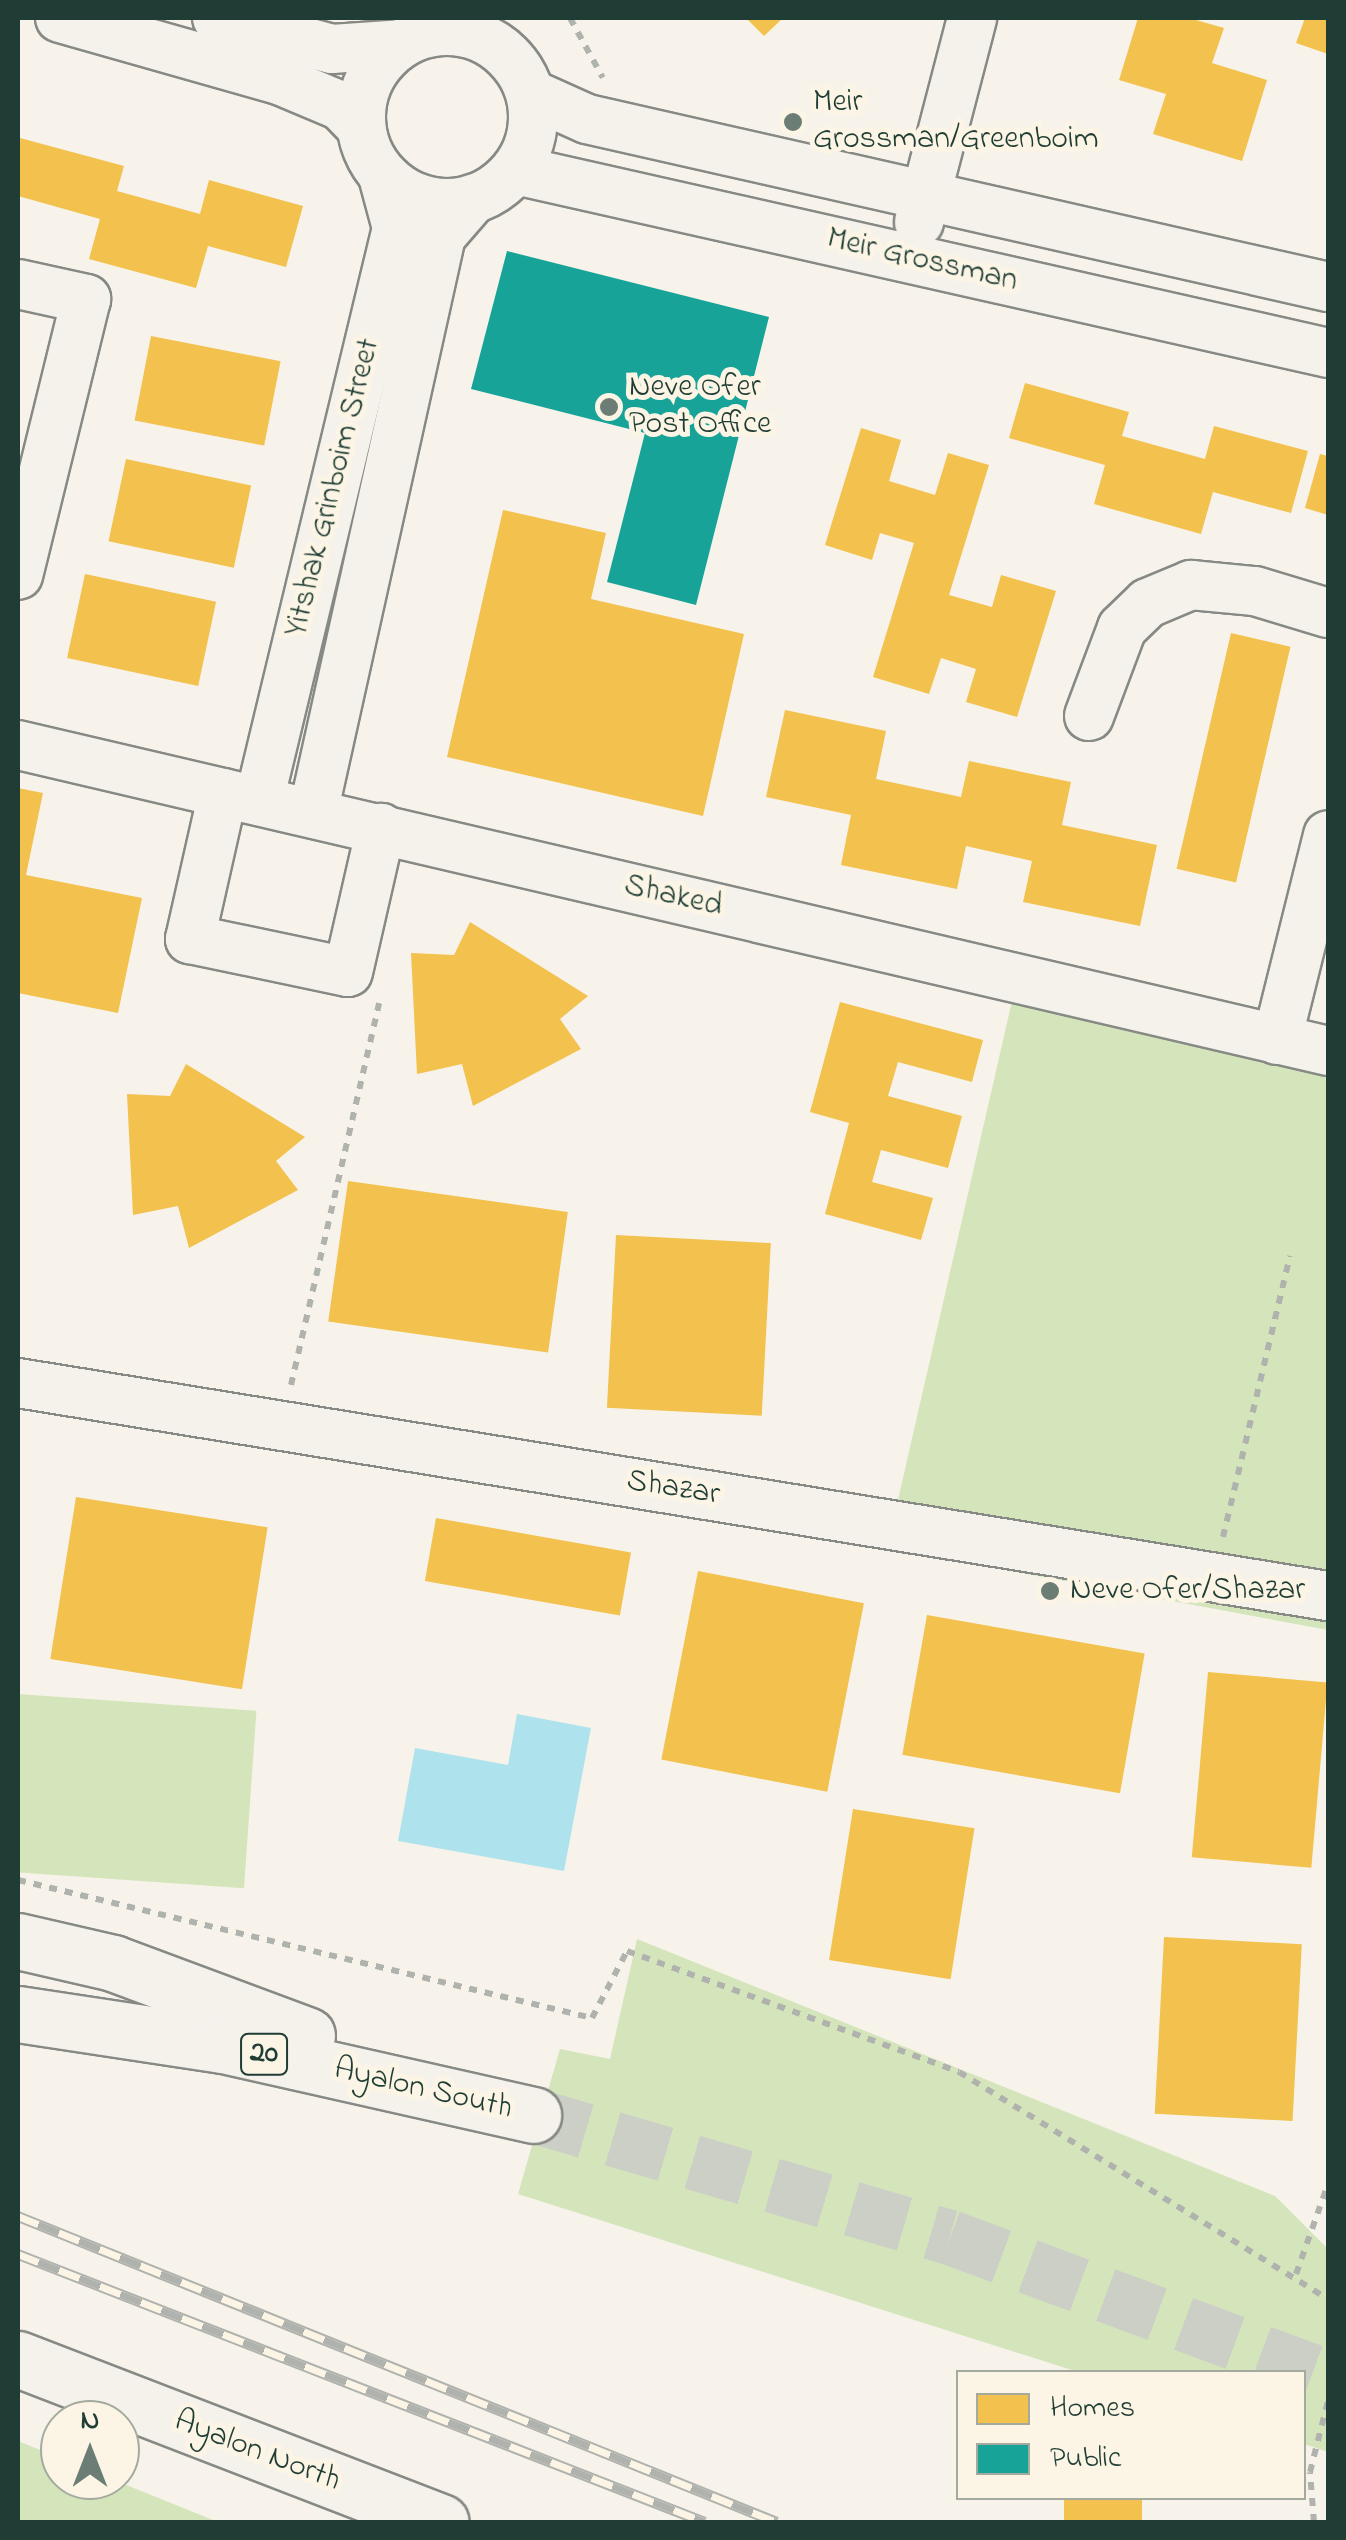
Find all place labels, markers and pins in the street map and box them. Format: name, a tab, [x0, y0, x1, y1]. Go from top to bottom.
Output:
place label: Meir Grossman/Greenboim	[813, 85, 1099, 160]
marker: Meir Grossman/Greenboim	[782, 111, 804, 133]
place label: Neve Ofer Post Office	[629, 370, 771, 445]
marker: Neve Ofer Post Office	[598, 396, 620, 418]
place label: Neve Ofer/Shazar	[1070, 1572, 1305, 1610]
marker: Neve Ofer/Shazar	[1039, 1580, 1061, 1602]

